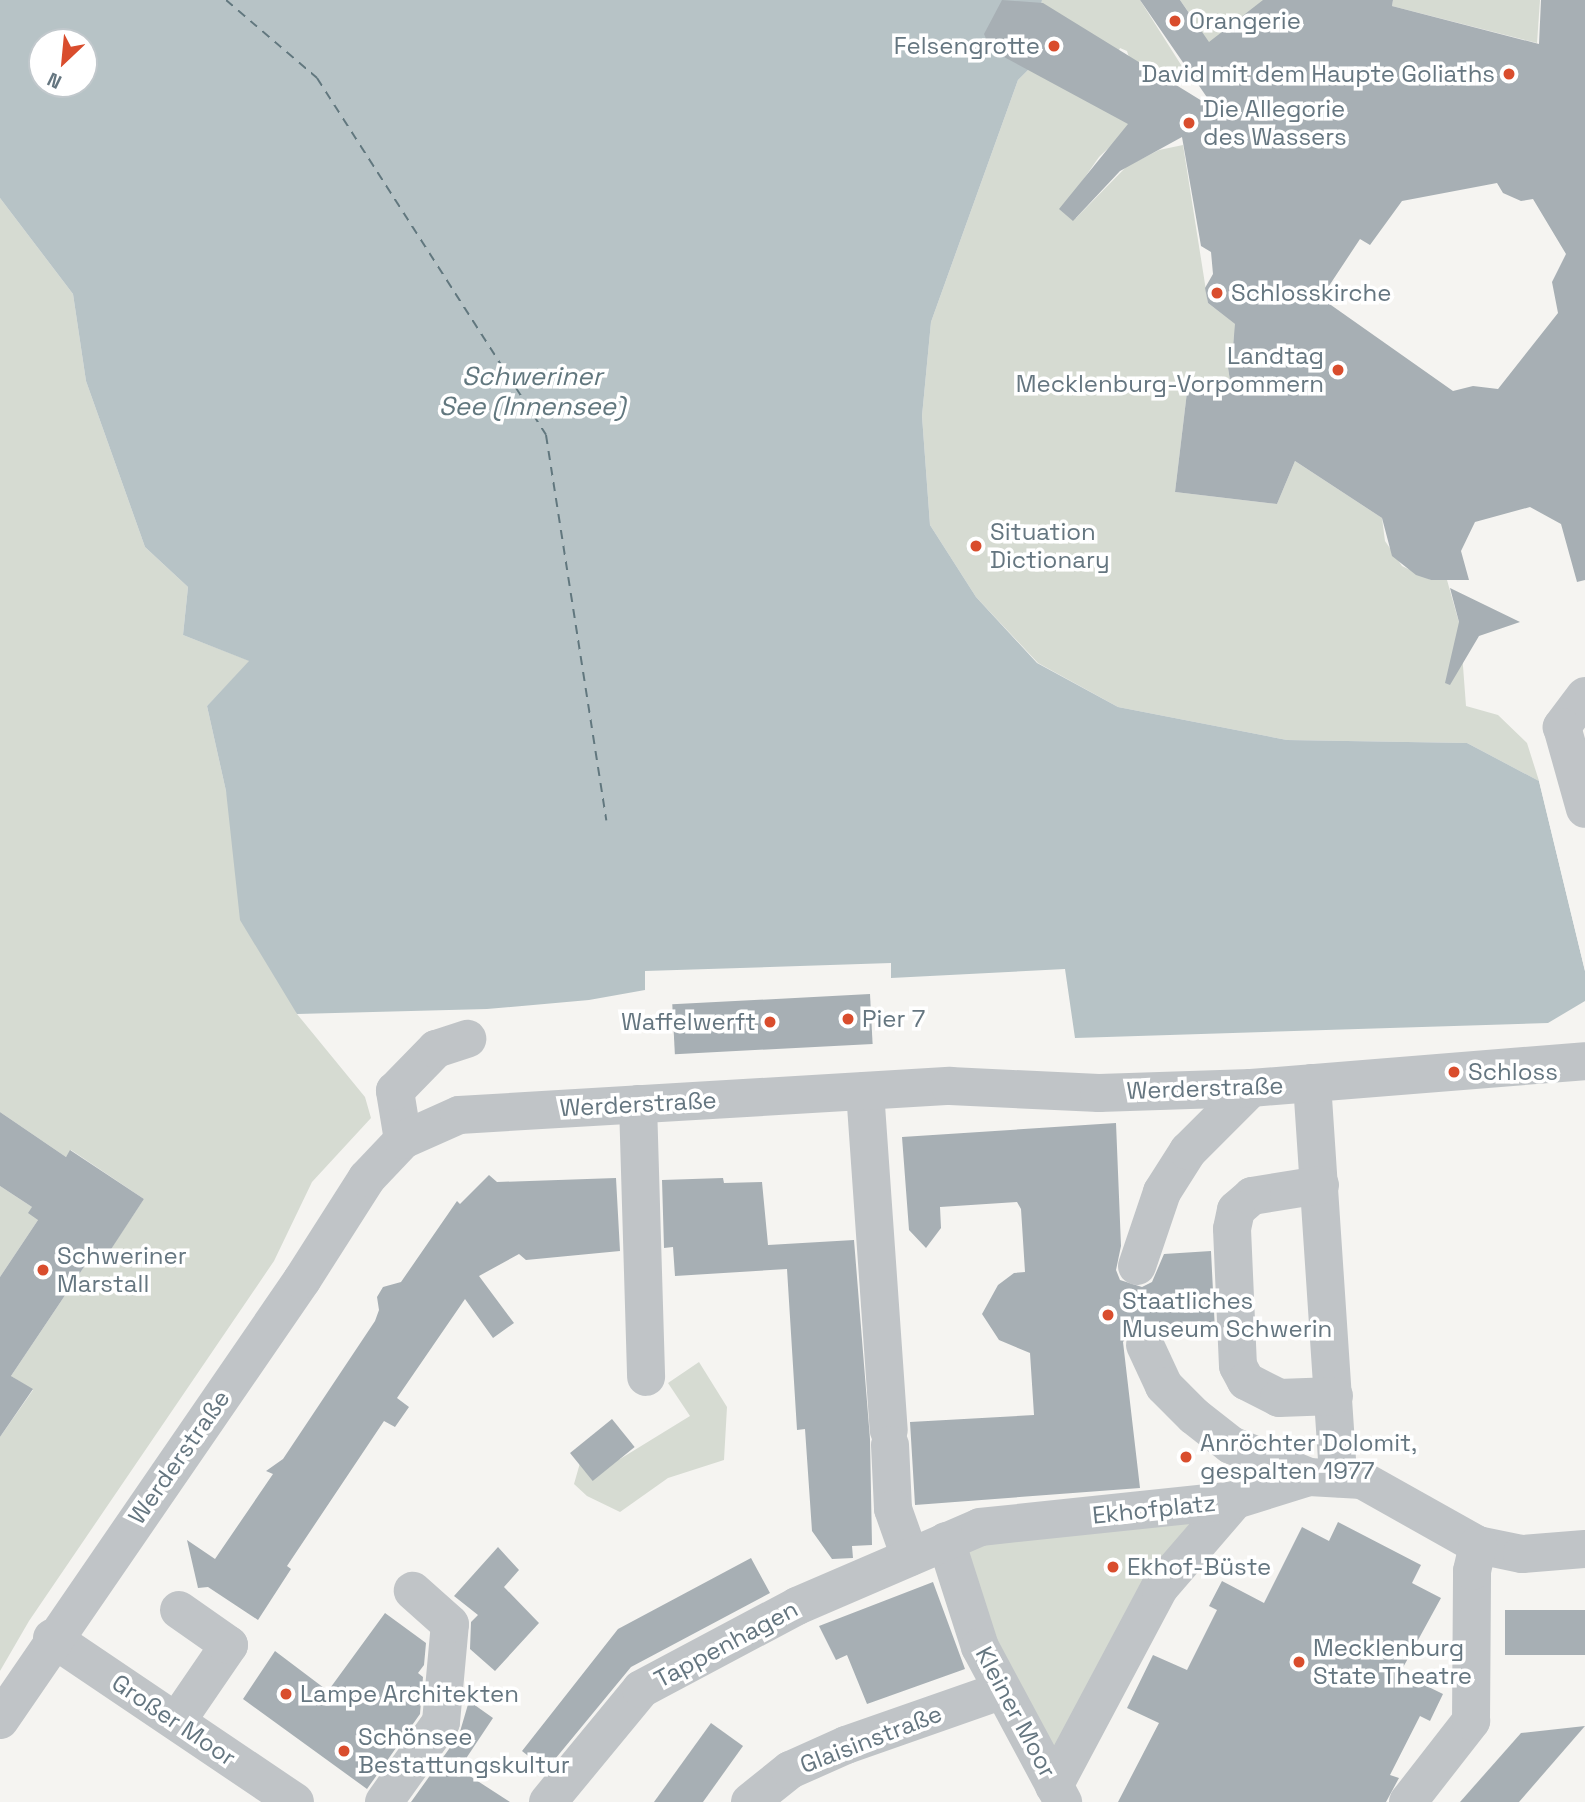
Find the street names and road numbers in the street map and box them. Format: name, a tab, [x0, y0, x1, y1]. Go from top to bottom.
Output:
street label: Werderstraße	[1126, 1071, 1284, 1105]
street label: Werderstraße	[559, 1086, 717, 1122]
street label: Werderstraße	[122, 1384, 236, 1530]
street label: Ekhofplatz	[1091, 1488, 1217, 1530]
street label: Tappenhagen	[649, 1594, 803, 1694]
street label: Kleiner Moor	[969, 1642, 1063, 1782]
street label: Großer Moor	[107, 1668, 241, 1772]
street label: Glaisinstraße	[796, 1699, 946, 1779]

